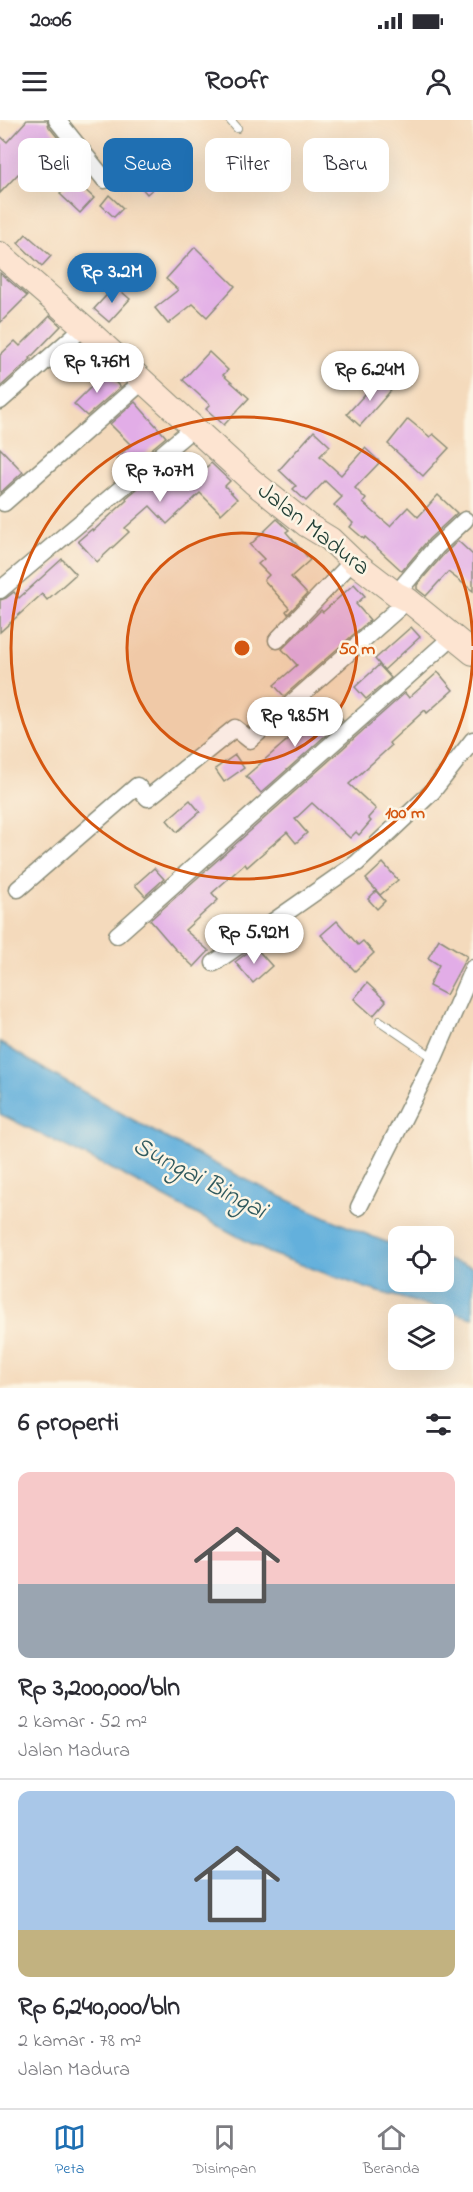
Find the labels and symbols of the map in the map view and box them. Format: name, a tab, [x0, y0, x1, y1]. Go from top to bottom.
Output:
pin: Rp 3.2M	[57, 253, 167, 304]
pin: Rp 9.76M	[35, 343, 159, 394]
pin: Rp 6.24M	[308, 351, 432, 402]
pin: Rp 7.07M	[98, 452, 222, 503]
street label: Jalan Madura	[249, 475, 377, 585]
text: 50 m	[339, 637, 375, 663]
centre of rings	[232, 638, 252, 658]
pin: Rp 9.85M	[233, 697, 357, 748]
text: 100 m	[385, 801, 425, 827]
pin: Rp 5.92M	[192, 914, 316, 965]
water label: Sungai Bingai	[125, 1128, 275, 1231]

